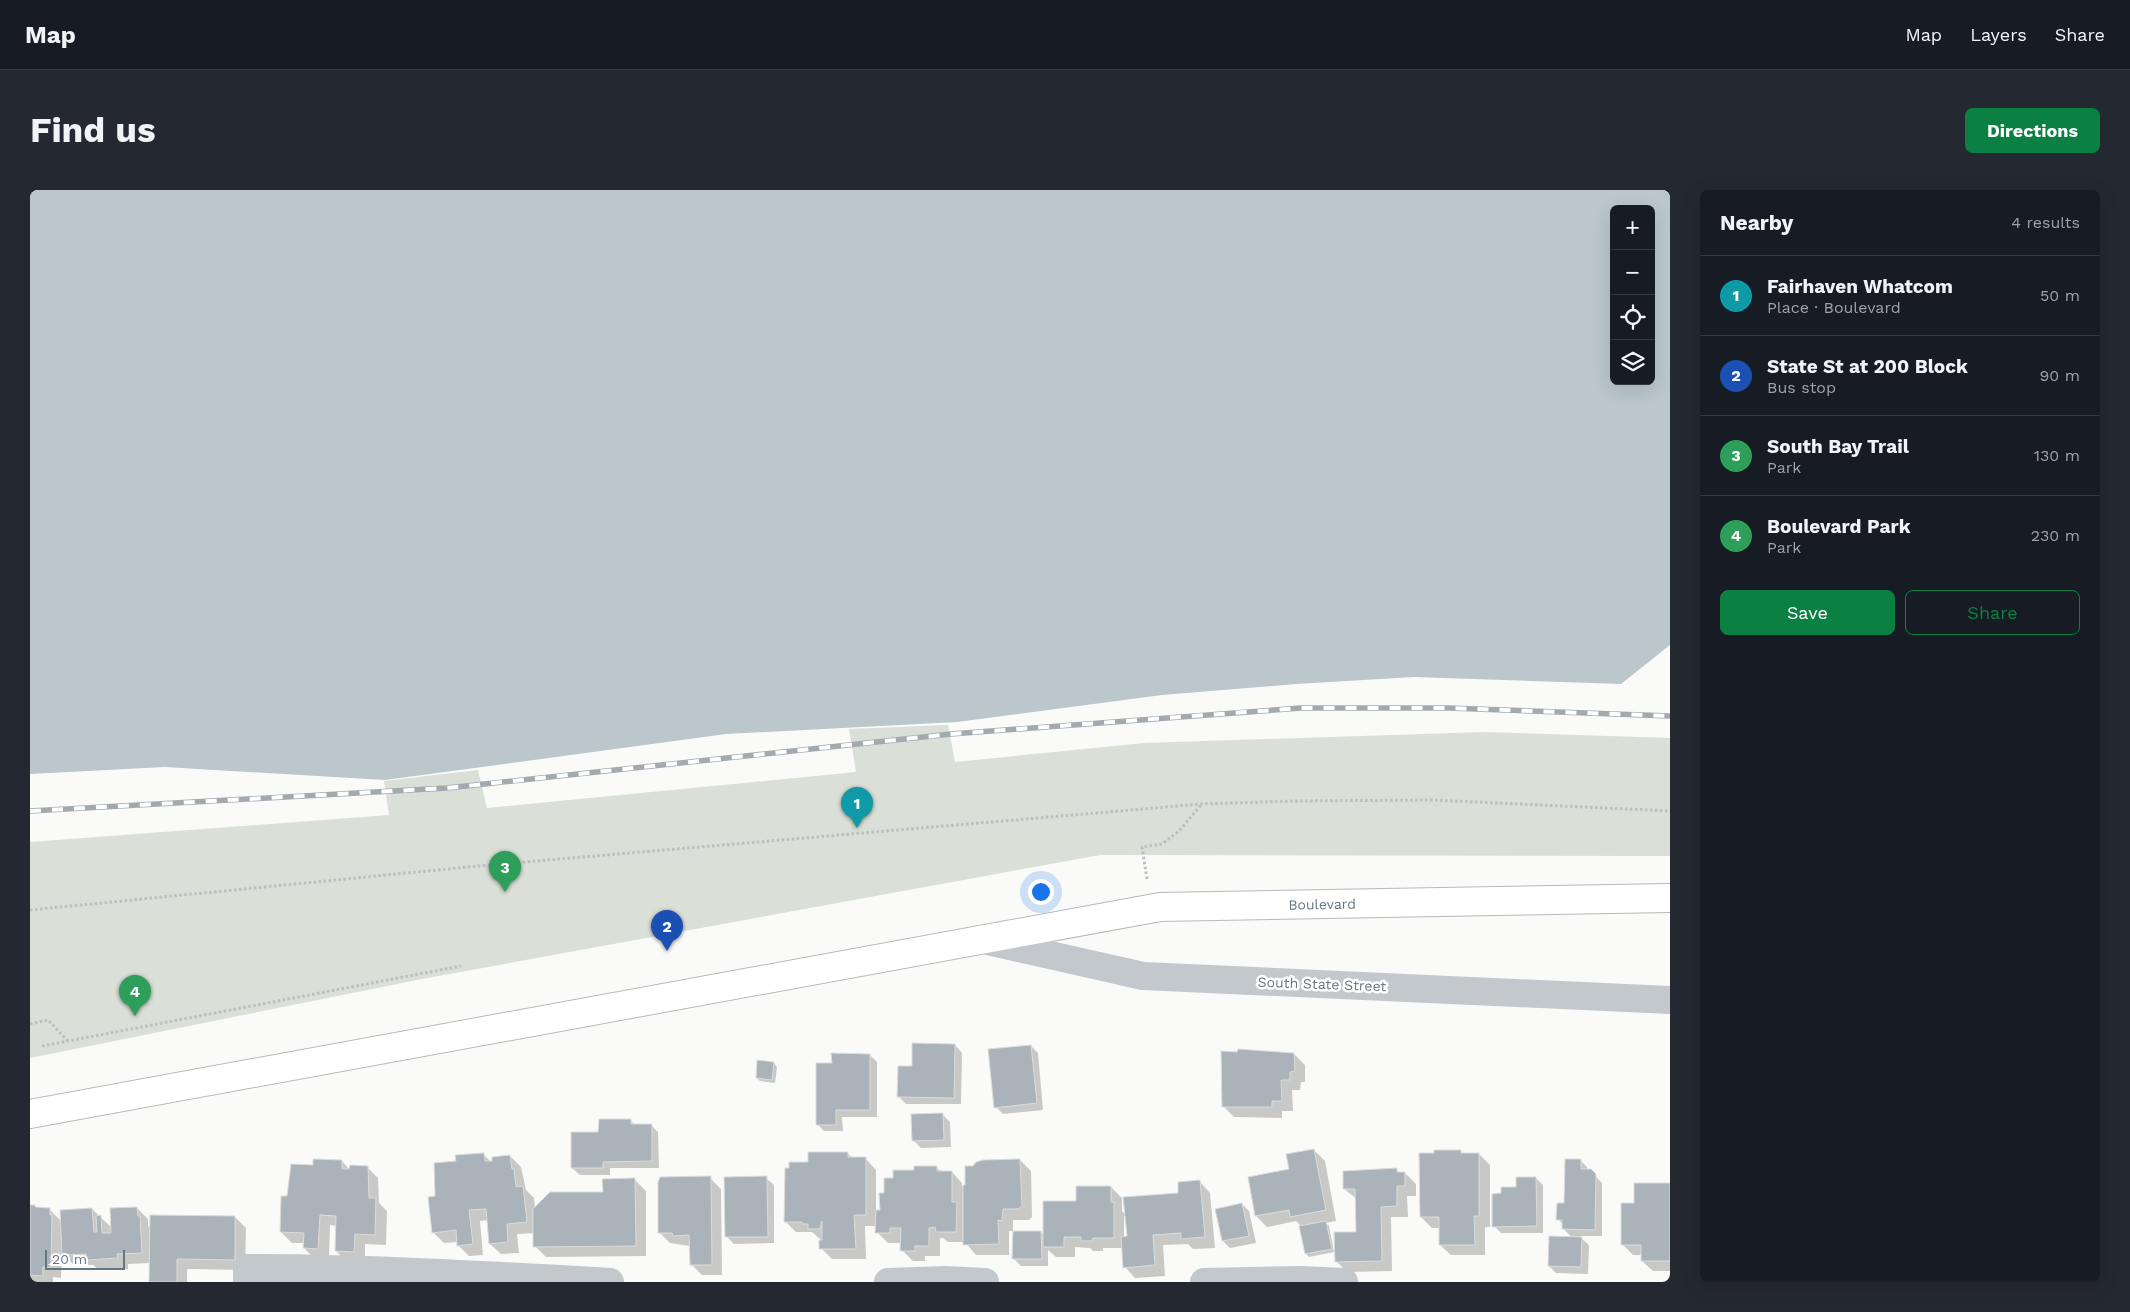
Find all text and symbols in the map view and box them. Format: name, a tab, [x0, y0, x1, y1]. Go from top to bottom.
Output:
text: Map	[25, 21, 76, 49]
text: Map	[1905, 24, 1942, 45]
text: Layers	[1970, 24, 2027, 45]
text: Share	[2055, 24, 2105, 45]
button: Directions	[1965, 108, 2100, 153]
text: Find us	[30, 109, 156, 151]
map controls	[1610, 205, 1655, 385]
button: +	[1610, 205, 1655, 250]
text: Nearby	[1720, 210, 1793, 235]
text: 4 results	[2011, 213, 2080, 232]
button: −	[1610, 250, 1655, 295]
text: Fairhaven Whatcom	[1767, 275, 1953, 298]
text: 1	[1733, 286, 1739, 305]
text: 50 m	[2040, 286, 2080, 305]
button: locate	[1610, 295, 1655, 340]
text: Place · Boulevard	[1767, 298, 1901, 317]
button: layers	[1610, 340, 1655, 385]
text: State St at 200 Block	[1767, 355, 1968, 378]
text: 2	[1731, 366, 1741, 385]
text: 90 m	[2039, 366, 2080, 385]
text: Bus stop	[1767, 378, 1836, 397]
text: South Bay Trail	[1767, 435, 1909, 458]
text: 3	[1731, 446, 1741, 465]
text: 130 m	[2034, 446, 2080, 465]
text: Park	[1767, 458, 1801, 477]
text: Boulevard Park	[1767, 515, 1911, 538]
text: 4	[1731, 526, 1741, 545]
text: 230 m	[2031, 526, 2080, 545]
text: Park	[1767, 538, 1801, 557]
button: Save	[1720, 590, 1895, 635]
button: Share	[1905, 590, 2080, 635]
pin: 1	[841, 787, 873, 828]
pin: 3	[489, 851, 521, 892]
your location	[1028, 879, 1054, 905]
street label: Boulevard	[1288, 896, 1356, 913]
pin: 2	[651, 910, 683, 951]
street label: South State Street	[1257, 974, 1387, 994]
pin: 4	[119, 975, 151, 1016]
scale bar	[45, 1247, 125, 1270]
text: 20 m	[52, 1251, 87, 1267]

